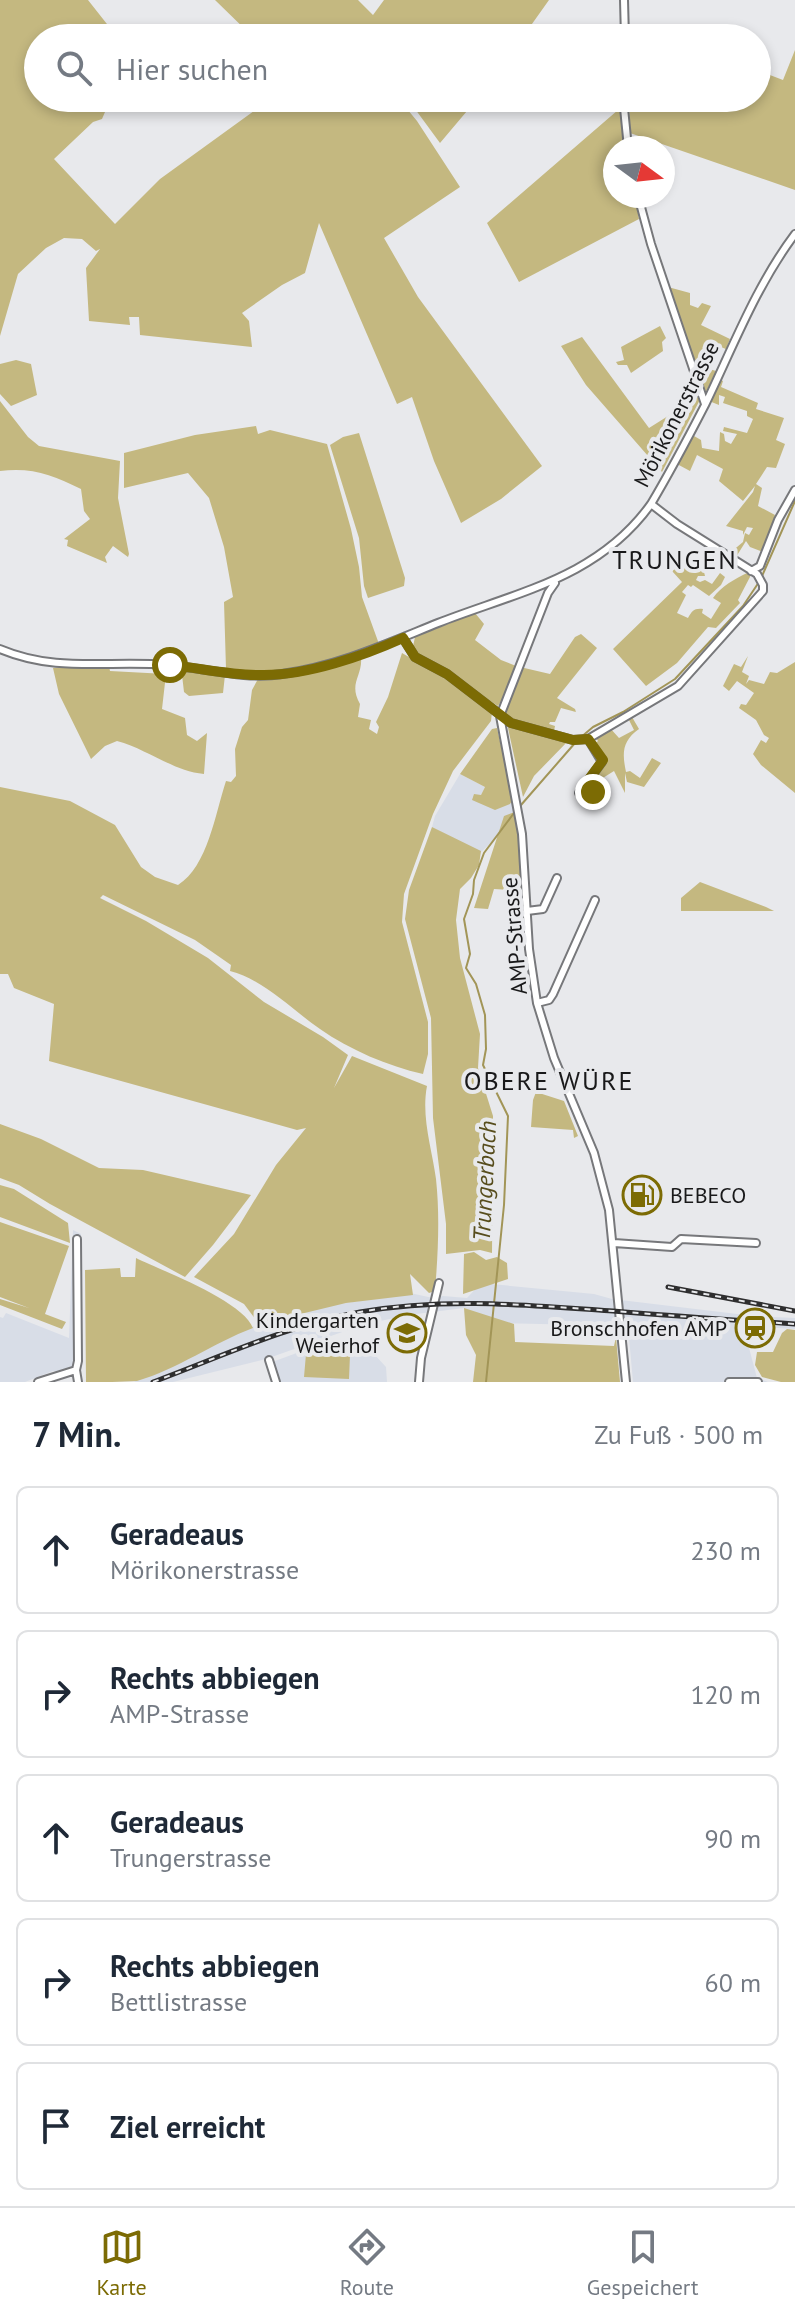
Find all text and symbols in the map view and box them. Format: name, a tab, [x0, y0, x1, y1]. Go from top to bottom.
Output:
search box	[24, 24, 771, 112]
icon: search	[52, 46, 96, 90]
text: Hier suchen	[116, 49, 268, 88]
north arrow	[603, 136, 675, 208]
street label: Mörikonerstrasse	[627, 336, 725, 492]
district label: TRUNGEN	[612, 543, 738, 576]
route start	[152, 647, 188, 683]
route end	[575, 774, 611, 810]
street label: AMP-Strasse	[495, 876, 533, 996]
district label: OBERE WÜRE	[464, 1064, 634, 1097]
water label: Trungerbach	[466, 1120, 503, 1242]
fuel station icon: BEBECO	[621, 1174, 663, 1216]
place label: BEBECO	[670, 1181, 746, 1209]
place label: Kindergarten Weierhof	[256, 1306, 380, 1359]
station icon: Bronschhofen AMP	[734, 1307, 776, 1349]
school or university icon: Kindergarten Weierhof	[386, 1312, 428, 1354]
place label: Bronschhofen AMP	[550, 1314, 727, 1342]
text: 7 Min.	[32, 1412, 121, 1456]
text: Zu Fuß · 500 m	[594, 1418, 763, 1451]
text: Geradeaus	[110, 1514, 244, 1553]
icon: ahead	[34, 1528, 78, 1572]
text: 230 m	[690, 1534, 761, 1567]
text: Mörikonerstrasse	[110, 1553, 299, 1586]
text: Rechts abbiegen	[110, 1658, 320, 1697]
icon: right	[34, 1672, 78, 1716]
text: 120 m	[690, 1678, 761, 1711]
text: AMP-Strasse	[110, 1697, 249, 1730]
text: Geradeaus	[110, 1802, 244, 1841]
icon: ahead	[34, 1816, 78, 1860]
text: 90 m	[705, 1822, 761, 1855]
text: Trungerstrasse	[110, 1841, 271, 1874]
text: Rechts abbiegen	[110, 1946, 320, 1985]
icon: right	[34, 1960, 78, 2004]
text: 60 m	[705, 1966, 761, 1999]
text: Bettlistrasse	[110, 1985, 247, 2018]
icon: arrive	[34, 2104, 78, 2148]
text: Ziel erreicht	[110, 2107, 265, 2146]
tab: Karte	[97, 2225, 147, 2301]
tab: Route	[340, 2225, 394, 2301]
tab: Gespeichert	[587, 2225, 698, 2301]

